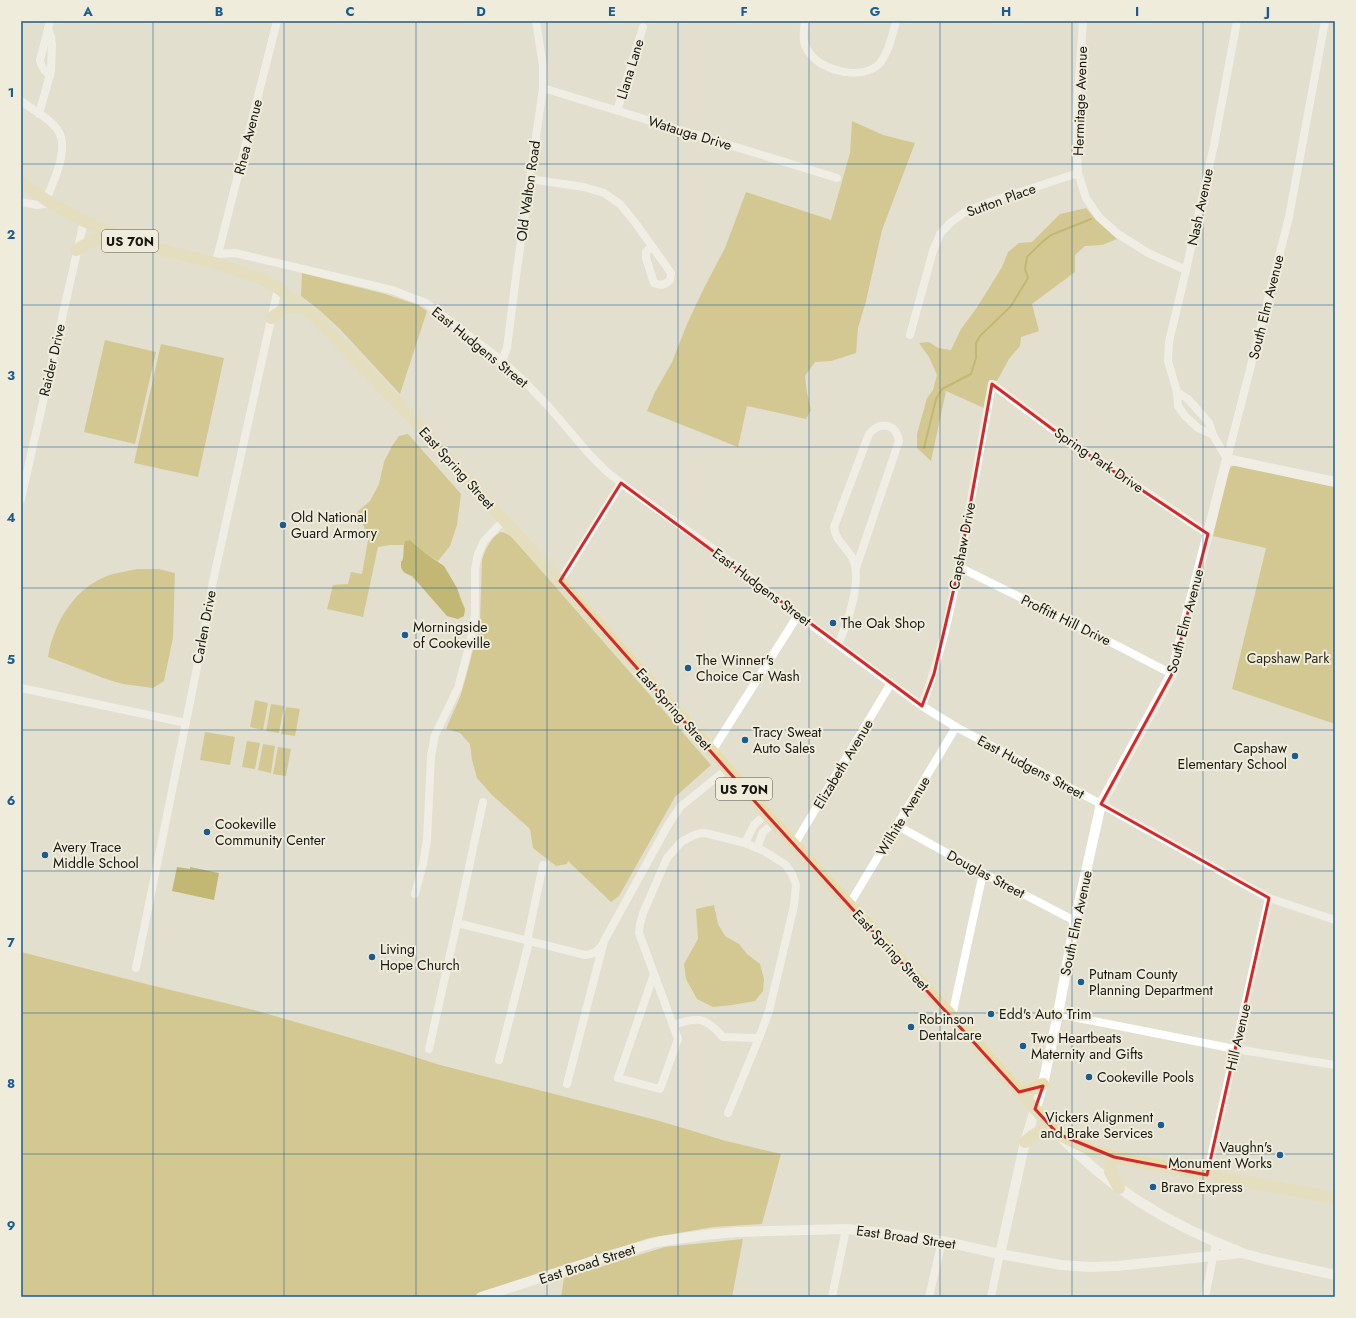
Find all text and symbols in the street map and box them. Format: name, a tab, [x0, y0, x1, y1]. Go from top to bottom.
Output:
text: A	[82, 2, 93, 21]
text: B	[215, 2, 224, 21]
text: C	[345, 2, 355, 21]
text: D	[476, 2, 486, 21]
text: E	[608, 2, 616, 21]
text: F	[740, 2, 748, 21]
text: G	[870, 2, 881, 21]
text: H	[1001, 2, 1011, 21]
text: I	[1135, 2, 1139, 21]
text: J	[1263, 2, 1270, 21]
street label: Llana Lane	[611, 36, 649, 102]
street label: Hermitage Avenue	[1068, 46, 1092, 156]
text: 1	[8, 83, 14, 102]
street label: Rhea Avenue	[229, 97, 267, 177]
street label: Watauga Drive	[646, 111, 734, 155]
street label: Old Walton Road	[511, 139, 545, 243]
street label: Nash Avenue	[1182, 167, 1218, 247]
street label: Sutton Place	[964, 178, 1038, 222]
text: 2	[7, 225, 15, 244]
road number: US 70N	[102, 230, 158, 252]
street label: South Elm Avenue	[1243, 253, 1289, 361]
street label: East Hudgens Street	[428, 302, 533, 393]
street label: Raider Drive	[34, 322, 70, 398]
text: 3	[7, 366, 15, 385]
street label: East Spring Street	[415, 422, 500, 514]
street label: Spring Park Drive	[1050, 423, 1148, 497]
street label: Capshaw Drive	[944, 501, 980, 591]
place label: Old National Guard Armory	[291, 507, 378, 543]
text: 4	[6, 508, 16, 527]
marker: Old National Guard Armory	[278, 520, 288, 530]
street label: East Hudgens Street	[709, 543, 816, 631]
street label: South Elm Avenue	[1161, 567, 1209, 675]
street label: Carlen Drive	[187, 589, 221, 665]
street label: Proffitt Hill Drive	[1018, 590, 1114, 650]
place label: The Oak Shop	[841, 613, 925, 633]
place label: Morningside of Cookeville	[413, 617, 490, 653]
marker: The Oak Shop	[828, 618, 838, 628]
marker: Morningside of Cookeville	[400, 630, 410, 640]
park label: Capshaw Park	[1247, 648, 1330, 668]
text: 5	[7, 650, 15, 669]
place label: The Winner's Choice Car Wash	[696, 650, 800, 686]
street label: East Spring Street	[632, 663, 717, 755]
marker: The Winner's Choice Car Wash	[683, 663, 693, 673]
street label: Elizabeth Avenue	[808, 715, 878, 813]
place label: Tracy Sweat Auto Sales	[753, 722, 822, 758]
street label: East Hudgens Street	[974, 730, 1089, 804]
marker: Tracy Sweat Auto Sales	[740, 735, 750, 745]
place label: Capshaw Elementary School	[1177, 738, 1287, 774]
marker: Capshaw Elementary School	[1290, 751, 1300, 761]
street label: Wilhite Avenue	[871, 772, 935, 860]
road number: US 70N	[716, 778, 772, 800]
text: 6	[7, 791, 16, 810]
place label: Cookeville Community Center	[215, 814, 326, 850]
marker: Cookeville Community Center	[202, 827, 212, 837]
place label: Avery Trace Middle School	[53, 837, 139, 873]
street label: Douglas Street	[943, 845, 1029, 903]
marker: Avery Trace Middle School	[40, 850, 50, 860]
street label: South Elm Avenue	[1055, 868, 1097, 978]
street label: East Spring Street	[848, 905, 934, 996]
text: 7	[7, 933, 15, 952]
place label: Living Hope Church	[380, 939, 460, 975]
marker: Living Hope Church	[367, 952, 377, 962]
place label: Putnam County Planning Department	[1089, 964, 1214, 1000]
marker: Putnam County Planning Department	[1076, 977, 1086, 987]
street label: Hill Avenue	[1221, 1002, 1255, 1072]
place label: Edd's Auto Trim	[999, 1004, 1091, 1024]
place label: Robinson Dentalcare	[919, 1009, 982, 1045]
marker: Edd's Auto Trim	[986, 1009, 996, 1019]
marker: Robinson Dentalcare	[906, 1022, 916, 1032]
place label: Two Heartbeats Maternity and Gifts	[1031, 1028, 1143, 1064]
marker: Two Heartbeats Maternity and Gifts	[1018, 1041, 1028, 1051]
place label: Cookeville Pools	[1097, 1067, 1194, 1087]
marker: Cookeville Pools	[1084, 1072, 1094, 1082]
text: 8	[7, 1074, 15, 1093]
place label: Vickers Alignment and Brake Services	[1041, 1107, 1154, 1143]
marker: Vickers Alignment and Brake Services	[1156, 1120, 1166, 1130]
place label: Vaughn's Monument Works	[1168, 1137, 1272, 1173]
marker: Vaughn's Monument Works	[1275, 1150, 1285, 1160]
place label: Bravo Express	[1161, 1177, 1243, 1197]
marker: Bravo Express	[1148, 1182, 1158, 1192]
text: 9	[7, 1216, 16, 1235]
street label: East Broad Street	[855, 1220, 958, 1254]
street label: East Broad Street	[536, 1239, 638, 1289]

